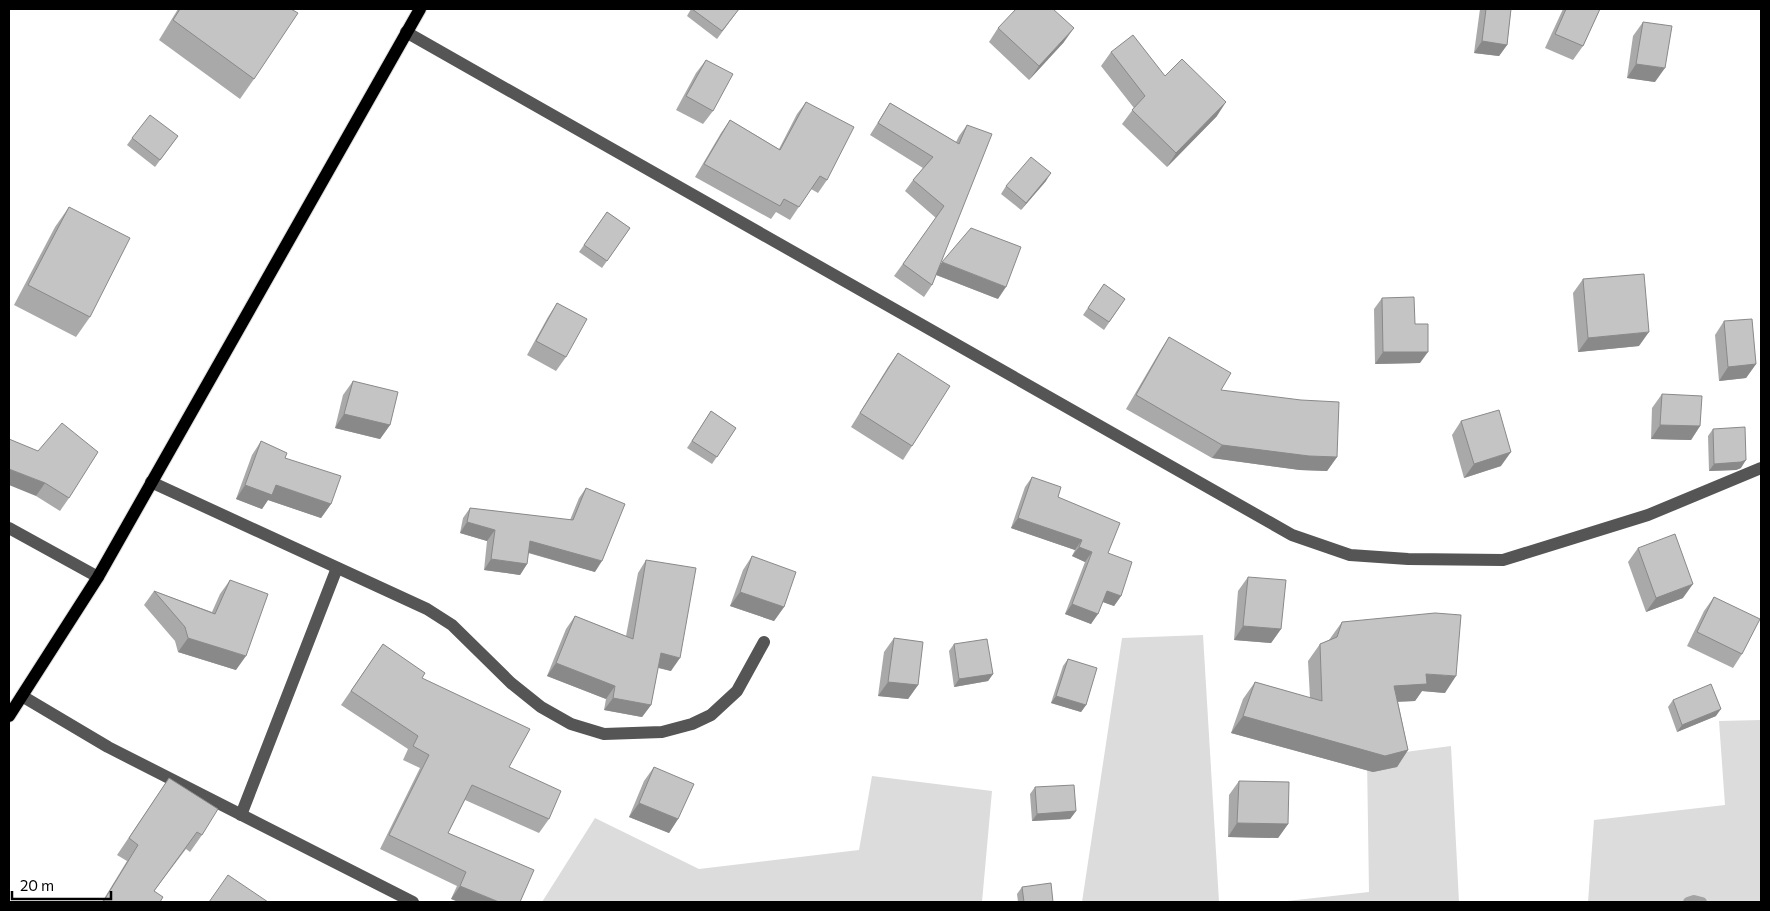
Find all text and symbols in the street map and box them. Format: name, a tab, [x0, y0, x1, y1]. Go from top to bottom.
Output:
scale bar	[12, 868, 111, 900]
text: 20 m	[20, 876, 54, 894]

